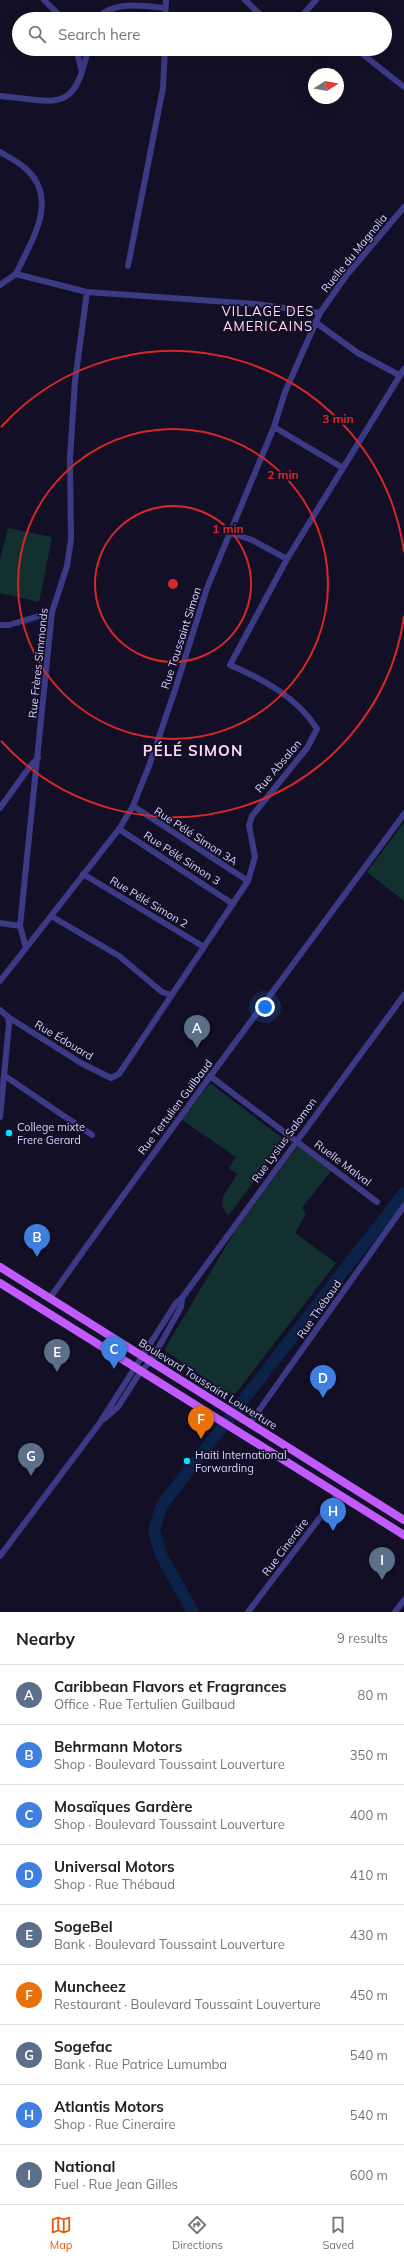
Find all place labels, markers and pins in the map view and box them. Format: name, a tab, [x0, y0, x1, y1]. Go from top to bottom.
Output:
centre of rings	[166, 577, 180, 591]
pin: A	[184, 1015, 210, 1048]
place label: College mixte Frere Gerard	[17, 1120, 85, 1147]
marker: College mixte Frere Gerard	[4, 1128, 14, 1138]
pin: B	[24, 1224, 50, 1257]
pin: C	[101, 1336, 127, 1369]
pin: E	[44, 1339, 70, 1372]
pin: D	[310, 1365, 336, 1398]
pin: F	[188, 1406, 214, 1439]
pin: G	[18, 1443, 44, 1476]
place label: Haiti International Forwarding	[195, 1448, 287, 1475]
marker: Haiti International Forwarding	[182, 1456, 192, 1466]
pin: H	[320, 1498, 346, 1531]
pin: I	[369, 1547, 395, 1580]

